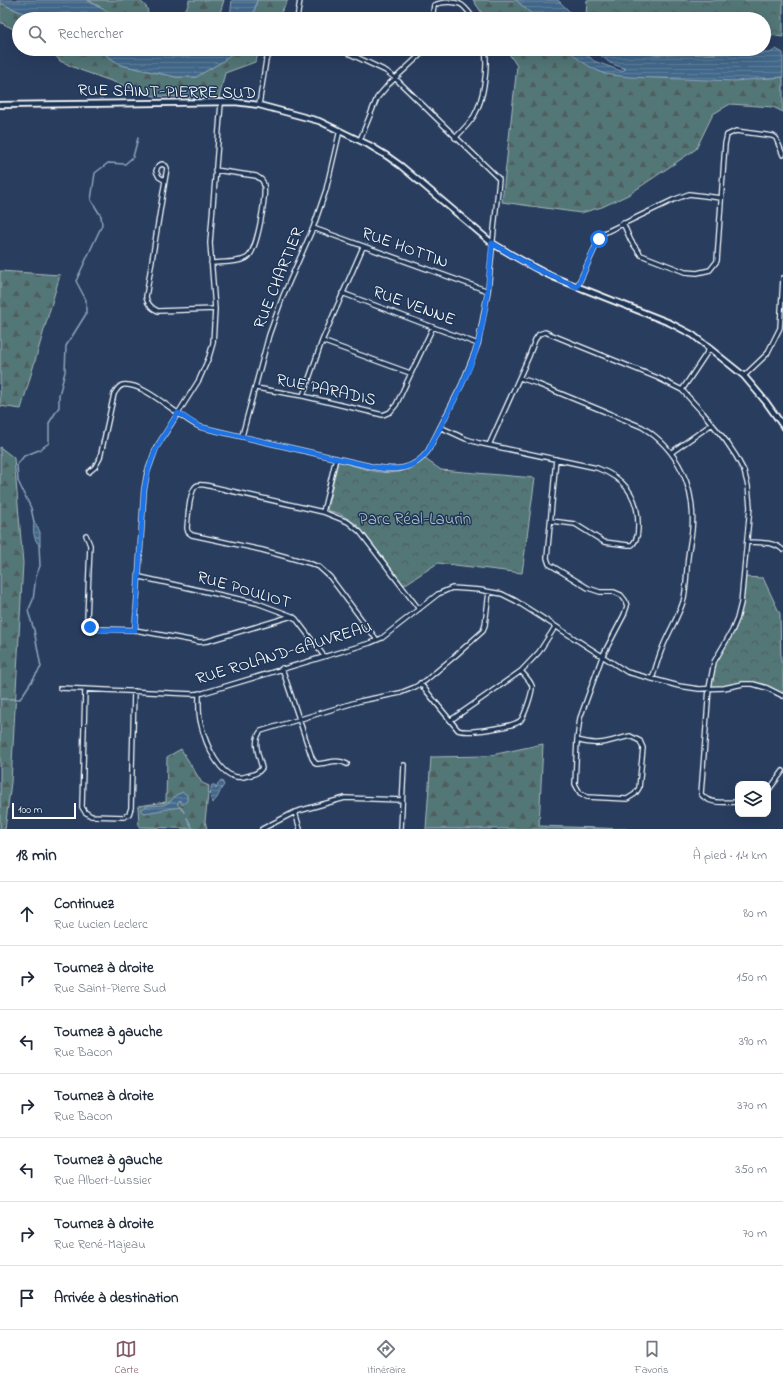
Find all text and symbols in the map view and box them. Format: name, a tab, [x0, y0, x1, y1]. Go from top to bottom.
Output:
search box	[12, 12, 771, 56]
icon: search	[26, 23, 48, 45]
text: Rechercher	[58, 23, 123, 45]
street label: RUE SAINT-PIERRE SUD	[78, 78, 256, 106]
street label: RUE HOTTIN	[358, 221, 452, 275]
street label: RUE CHARTIER	[247, 223, 311, 332]
route start	[590, 230, 608, 248]
street label: RUE VENNE	[369, 280, 459, 332]
street label: RUE PARADIS	[274, 367, 378, 413]
park label: Parc Réal-Laurin	[359, 507, 471, 532]
street label: RUE POULIOT	[194, 565, 294, 615]
street label: RUE ROLAND-GAUVREAU	[193, 614, 376, 692]
route end	[81, 618, 99, 636]
map controls	[735, 781, 771, 817]
button: layers	[735, 781, 771, 817]
scale bar	[12, 801, 76, 820]
text: 100 m	[18, 802, 42, 818]
text: 18 min	[16, 843, 57, 868]
text: À pied · 1.4 km	[693, 846, 767, 865]
text: Continuez	[54, 893, 114, 915]
icon: ahead	[16, 903, 38, 925]
text: 80 m	[743, 904, 767, 923]
text: Rue Lucien Leclerc	[54, 915, 148, 934]
text: Tournez à droite	[54, 957, 154, 979]
icon: right	[16, 967, 38, 989]
text: 150 m	[736, 968, 767, 987]
text: Rue Saint-Pierre Sud	[54, 979, 166, 998]
text: Tournez à gauche	[54, 1021, 162, 1043]
icon: left	[16, 1031, 38, 1053]
text: 390 m	[739, 1032, 767, 1051]
text: Rue Bacon	[54, 1043, 112, 1062]
text: Tournez à droite	[54, 1085, 154, 1107]
icon: right	[16, 1095, 38, 1117]
text: 370 m	[737, 1096, 767, 1115]
text: Rue Bacon	[54, 1107, 112, 1126]
text: Tournez à gauche	[54, 1149, 162, 1171]
icon: left	[16, 1159, 38, 1181]
text: 350 m	[735, 1160, 767, 1179]
text: Rue Albert-Lussier	[54, 1171, 151, 1190]
text: Tournez à droite	[54, 1213, 154, 1235]
icon: right	[16, 1223, 38, 1245]
text: 70 m	[743, 1224, 767, 1243]
text: Rue René-Majeau	[54, 1235, 146, 1254]
icon: arrive	[16, 1287, 38, 1309]
text: Arrivée à destination	[54, 1287, 179, 1309]
tab: Carte	[114, 1338, 138, 1378]
tab: Itinéraire	[367, 1338, 406, 1378]
tab: Favoris	[635, 1338, 669, 1378]

